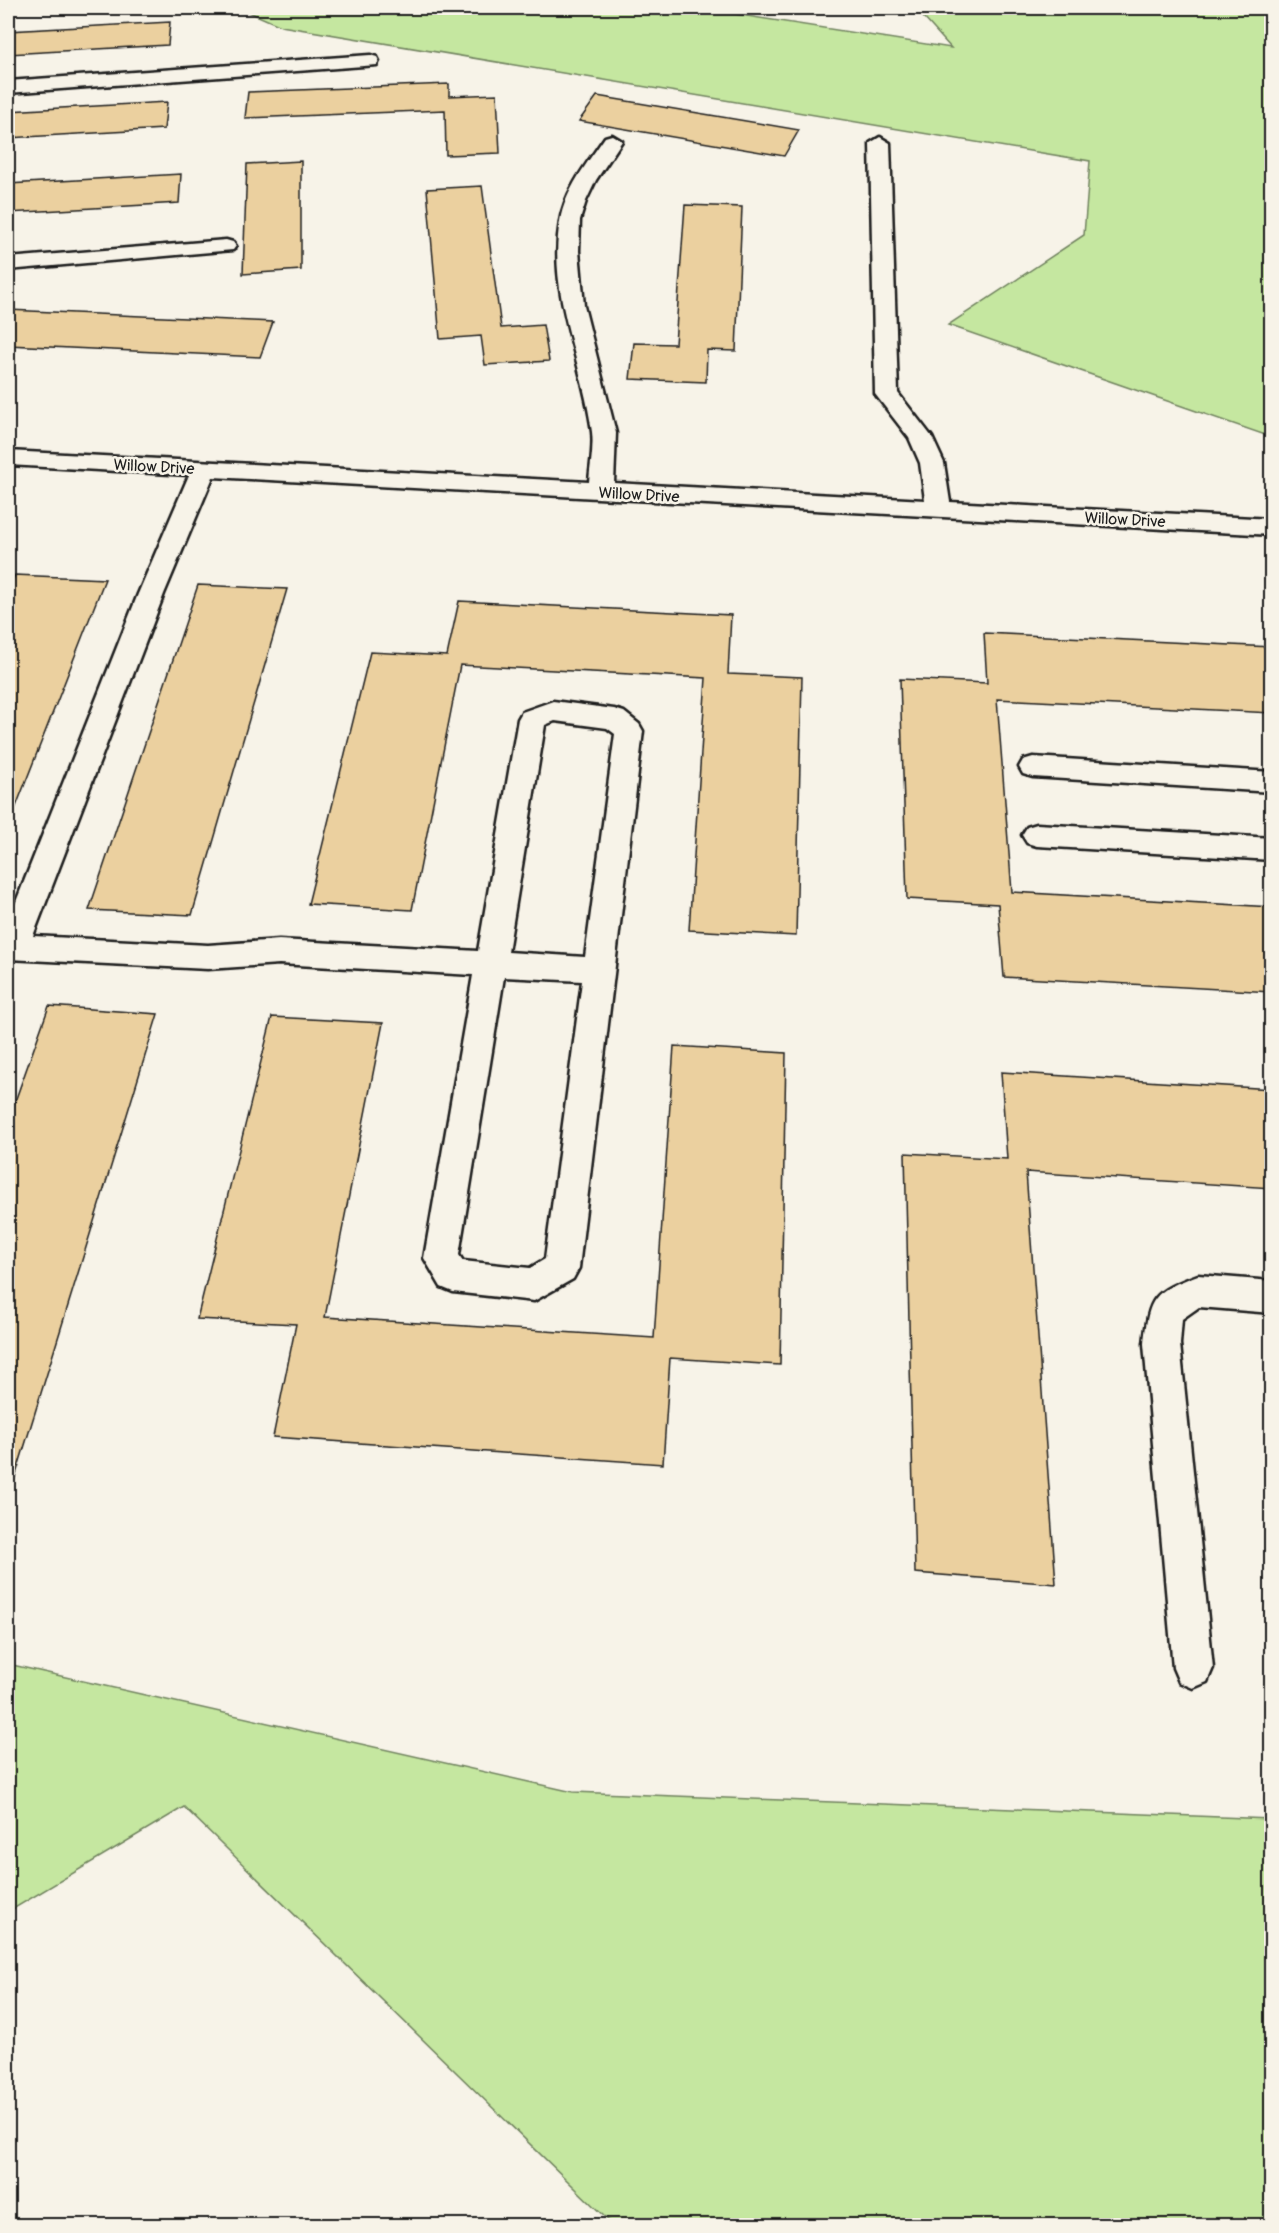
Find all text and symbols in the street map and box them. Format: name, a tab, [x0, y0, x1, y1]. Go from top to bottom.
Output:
street label: Willow Drive	[113, 455, 195, 479]
street label: Willow Drive	[598, 483, 680, 507]
street label: Willow Drive	[1084, 508, 1166, 532]

